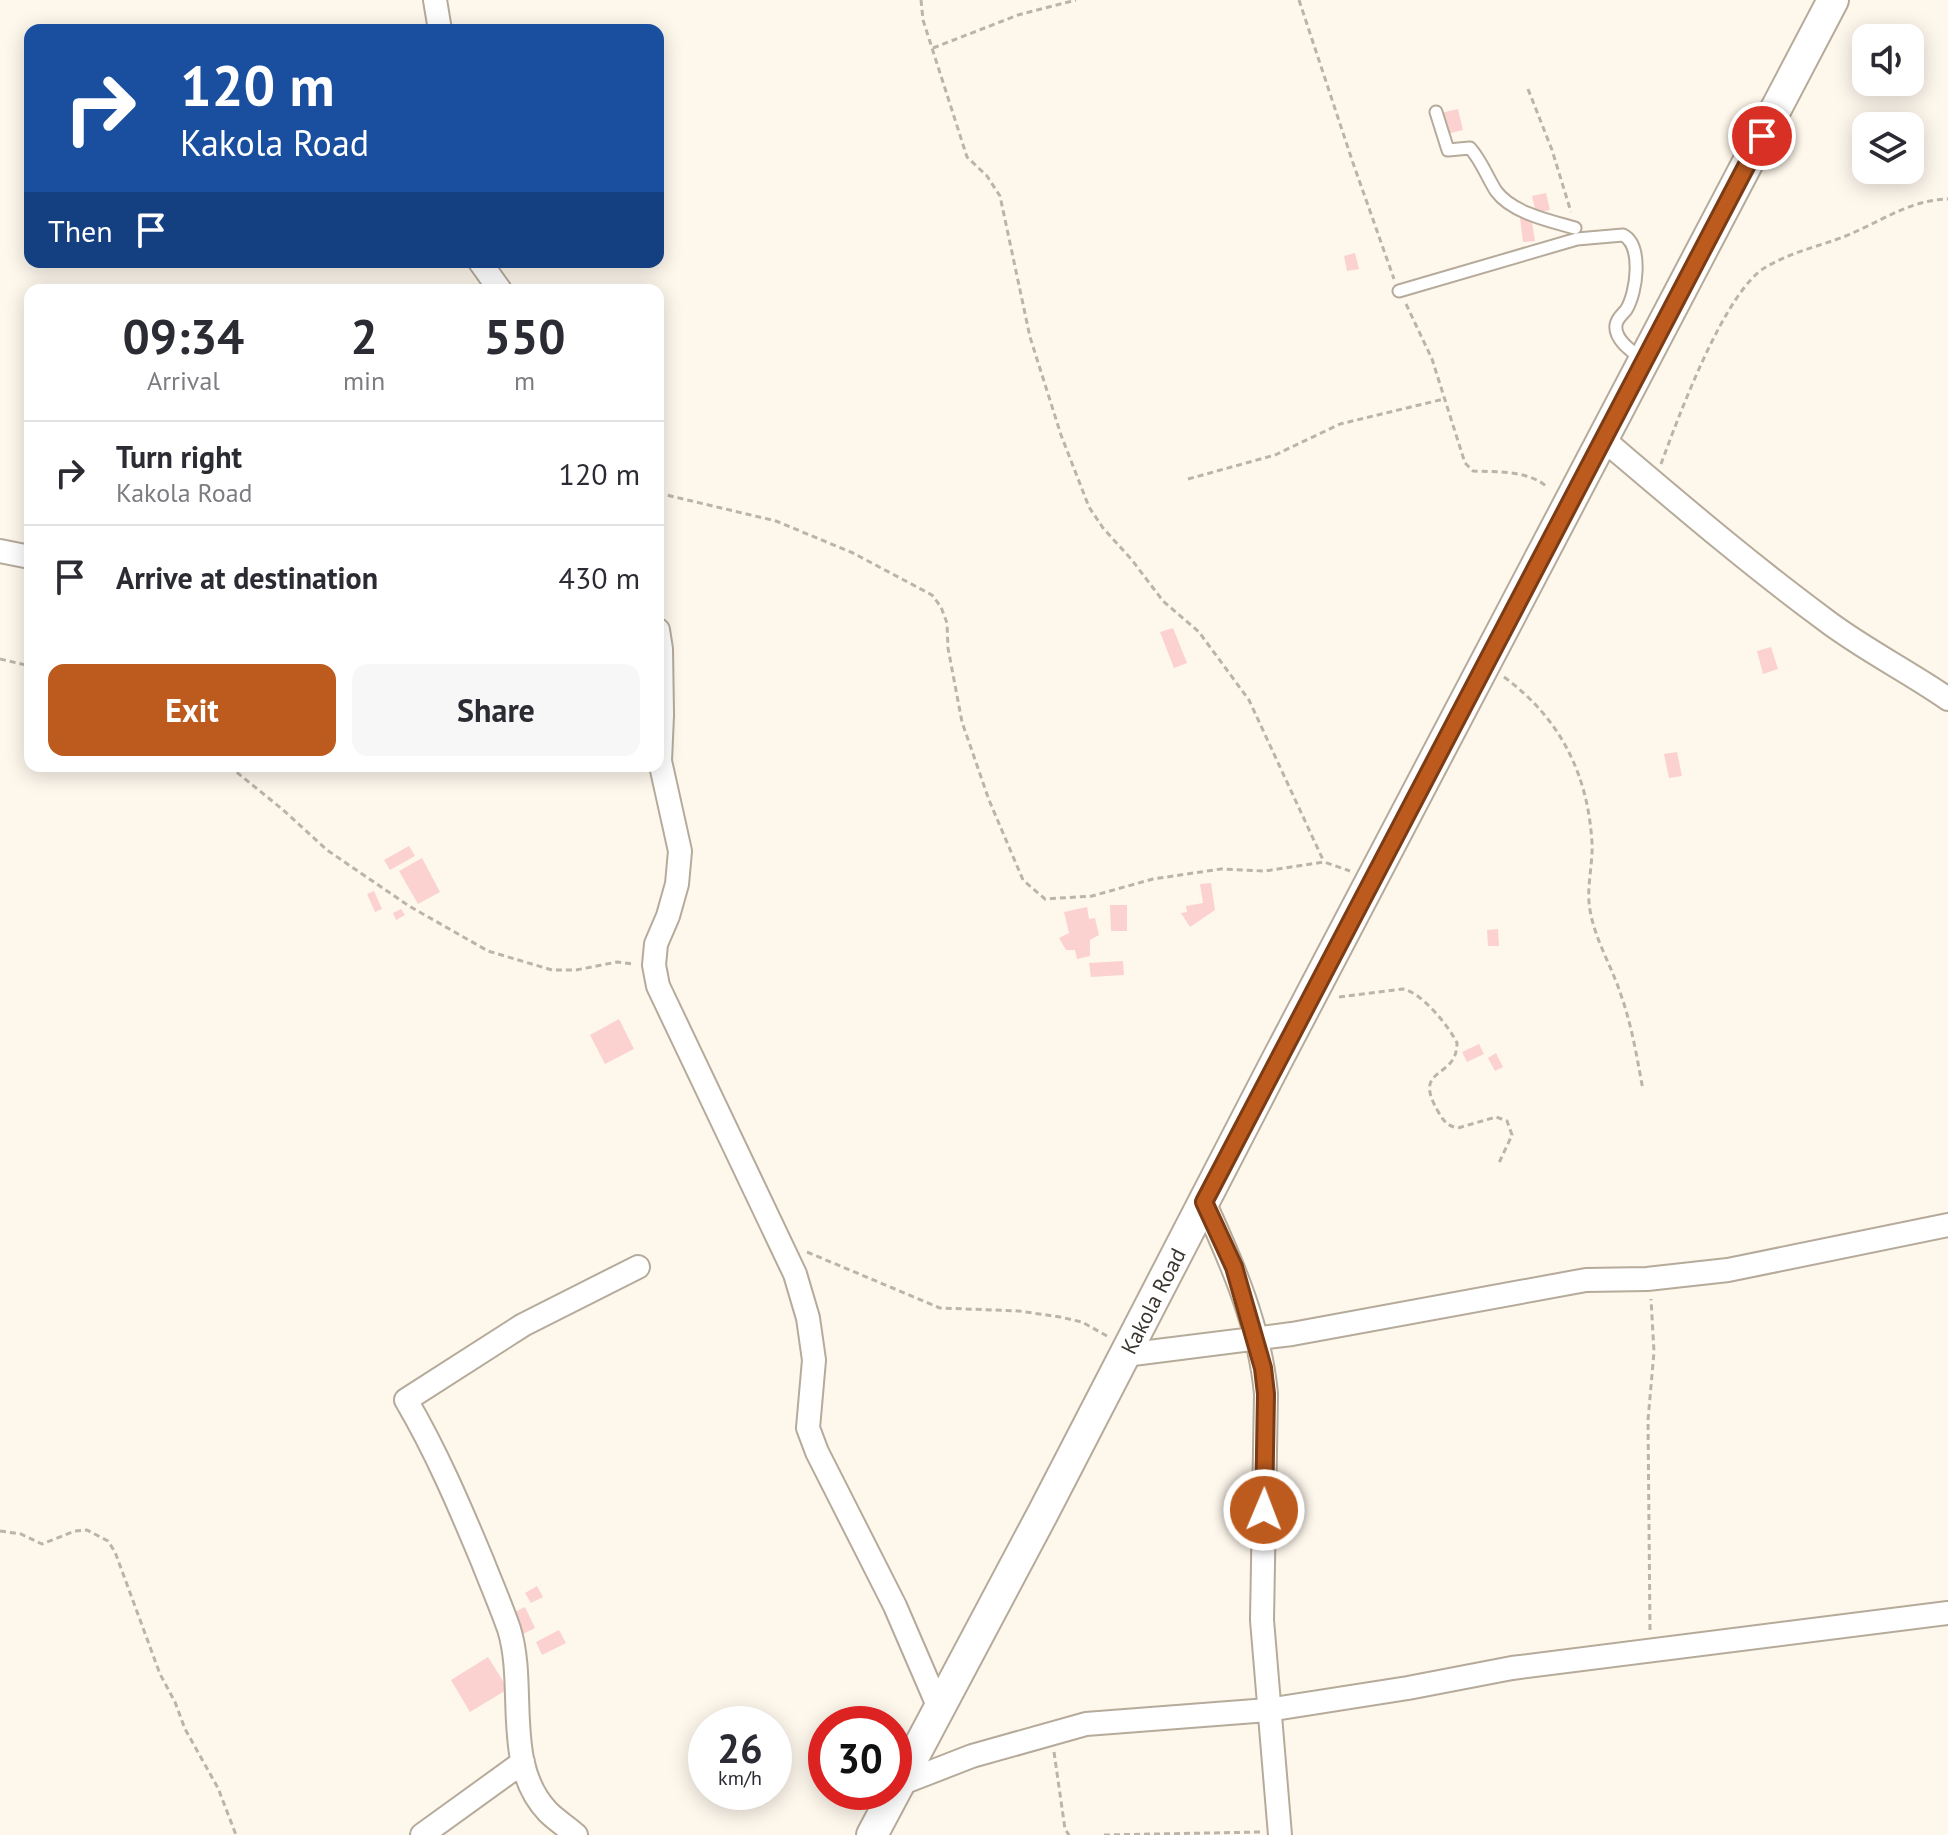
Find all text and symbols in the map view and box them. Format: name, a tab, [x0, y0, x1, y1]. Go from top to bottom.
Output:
map controls	[1852, 24, 1924, 184]
button: sound	[1852, 24, 1924, 96]
text: 120 m	[180, 49, 335, 121]
icon: right	[48, 56, 152, 160]
pin	[1728, 102, 1796, 170]
button: layers	[1852, 112, 1924, 184]
icon: arrive	[1740, 114, 1784, 158]
text: Kakola Road	[180, 119, 369, 166]
icon: arrive	[129, 208, 173, 252]
text: Then	[48, 211, 113, 250]
text: 09:34	[123, 305, 244, 367]
text: 2	[350, 305, 378, 367]
text: 550	[484, 305, 565, 367]
text: Arrival	[147, 364, 220, 397]
text: min	[343, 364, 385, 397]
text: m	[514, 364, 535, 397]
text: Turn right	[116, 437, 242, 476]
icon: right	[48, 451, 92, 495]
text: 120 m	[559, 454, 640, 493]
text: Kakola Road	[116, 476, 253, 509]
icon: arrive	[48, 555, 92, 599]
text: Arrive at destination	[116, 558, 378, 597]
text: 430 m	[559, 558, 640, 597]
button: Exit	[48, 664, 336, 756]
button: Share	[352, 664, 640, 756]
street label: Kakola Road	[1114, 1243, 1192, 1359]
position arrow	[1222, 1468, 1306, 1552]
speed limit sign: 30	[808, 1706, 912, 1810]
text: 26	[717, 1722, 763, 1774]
text: km/h	[718, 1765, 762, 1791]

